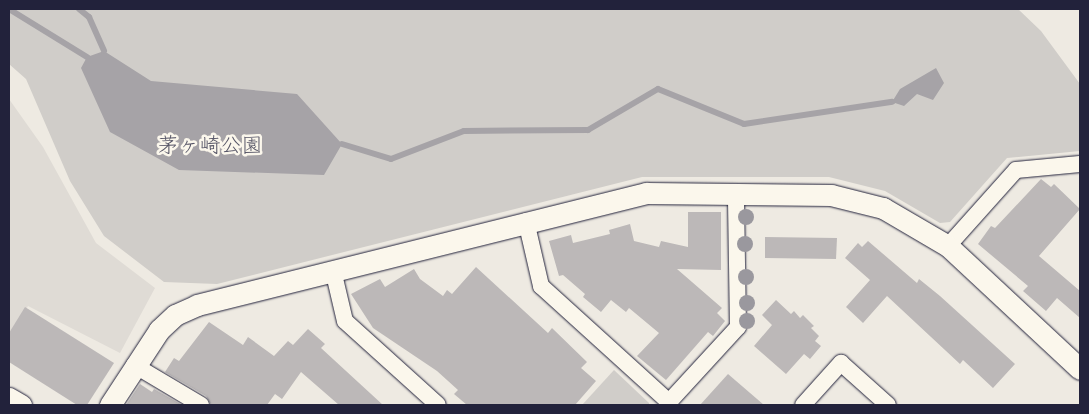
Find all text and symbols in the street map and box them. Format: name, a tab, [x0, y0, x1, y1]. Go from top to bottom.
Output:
park label: 茅ヶ崎公園	[158, 132, 262, 158]

